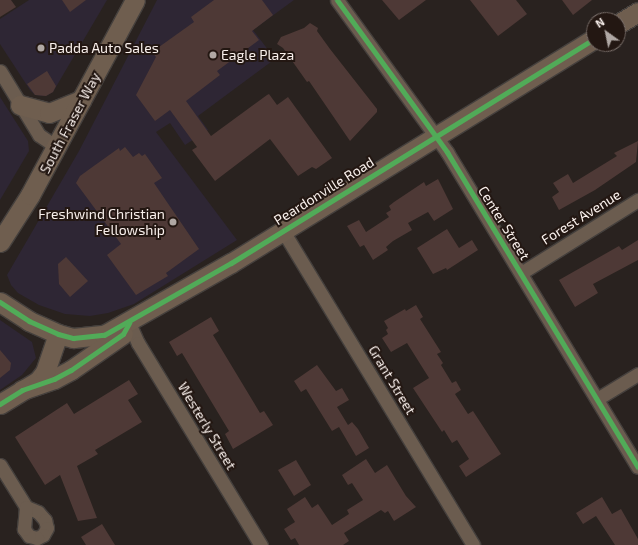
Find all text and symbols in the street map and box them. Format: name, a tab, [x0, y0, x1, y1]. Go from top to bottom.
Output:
north arrow	[586, 12, 626, 52]
text: N	[593, 15, 607, 30]
place label: Padda Auto Sales	[49, 40, 159, 56]
marker: Padda Auto Sales	[36, 43, 46, 53]
place label: Eagle Plaza	[221, 47, 294, 63]
marker: Eagle Plaza	[208, 50, 218, 60]
street label: South Fraser Way	[36, 69, 104, 177]
street label: Peardonville Road	[271, 153, 377, 229]
street label: Center Street	[475, 183, 533, 263]
street label: Forest Avenue	[538, 186, 624, 248]
place label: Freshwind Christian Fellowship	[38, 206, 165, 238]
marker: Freshwind Christian Fellowship	[168, 217, 178, 227]
street label: Grant Street	[365, 342, 419, 418]
street label: Westerly Street	[174, 379, 240, 473]

